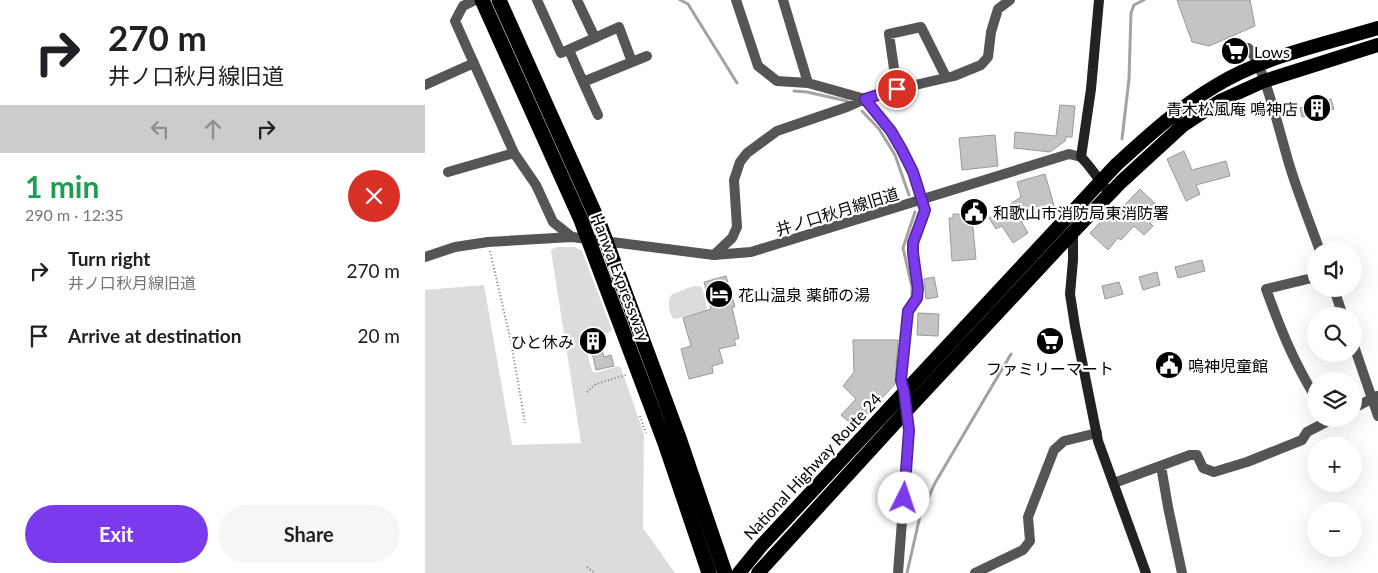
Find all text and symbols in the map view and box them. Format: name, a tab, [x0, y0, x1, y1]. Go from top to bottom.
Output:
text: 270 m	[108, 16, 207, 58]
icon: right	[25, 20, 90, 85]
supermarket icon: Lows	[1220, 36, 1250, 66]
place label: Lows	[1254, 42, 1290, 61]
text: 井ノ口秋月線旧道	[108, 62, 284, 89]
pin	[876, 68, 918, 110]
icon: arrive	[883, 75, 911, 103]
building icon: 青木松風庵 鳴神店	[1302, 93, 1332, 123]
place label: 青木松風庵 鳴神店	[1166, 99, 1298, 118]
icon: left	[146, 115, 174, 143]
icon: ahead	[199, 115, 227, 143]
icon: right	[252, 115, 280, 143]
text: 1 min	[25, 168, 99, 204]
button: close	[348, 170, 400, 222]
street label: 井ノ口秋月線旧道	[773, 183, 901, 239]
public building icon: 和歌山市消防局東消防署	[959, 197, 989, 227]
place label: 和歌山市消防局東消防署	[993, 203, 1169, 222]
text: 290 m · 12:35	[25, 205, 124, 224]
street label: Hanwa Expressway	[588, 210, 654, 344]
map controls	[1307, 242, 1362, 557]
button: sound	[1307, 242, 1362, 297]
text: Turn right	[68, 247, 150, 270]
icon: right	[25, 257, 53, 285]
text: 270 m	[346, 259, 400, 282]
text: 井ノ口秋月線旧道	[68, 273, 196, 292]
hotel icon: 花山温泉 薬師の湯	[704, 279, 734, 309]
place label: 花山温泉 薬師の湯	[738, 285, 870, 304]
button: search	[1307, 307, 1362, 362]
icon: arrive	[25, 322, 53, 350]
text: Arrive at destination	[68, 324, 241, 347]
text: 20 m	[357, 324, 400, 347]
building icon: ひと休み	[578, 326, 608, 356]
supermarket icon: ファミリーマート	[1035, 326, 1065, 356]
place label: ひと休み	[510, 332, 574, 351]
public building icon: 嗚神児童館	[1154, 350, 1184, 380]
place label: 嗚神児童館	[1188, 356, 1268, 375]
place label: ファミリーマート	[986, 359, 1114, 378]
button: layers	[1307, 372, 1362, 427]
street label: National Highway Route 24	[739, 389, 885, 543]
button: +	[1307, 437, 1362, 492]
position arrow	[877, 471, 929, 523]
button: −	[1307, 502, 1362, 557]
button: Exit	[25, 505, 208, 563]
button: Share	[218, 505, 400, 563]

